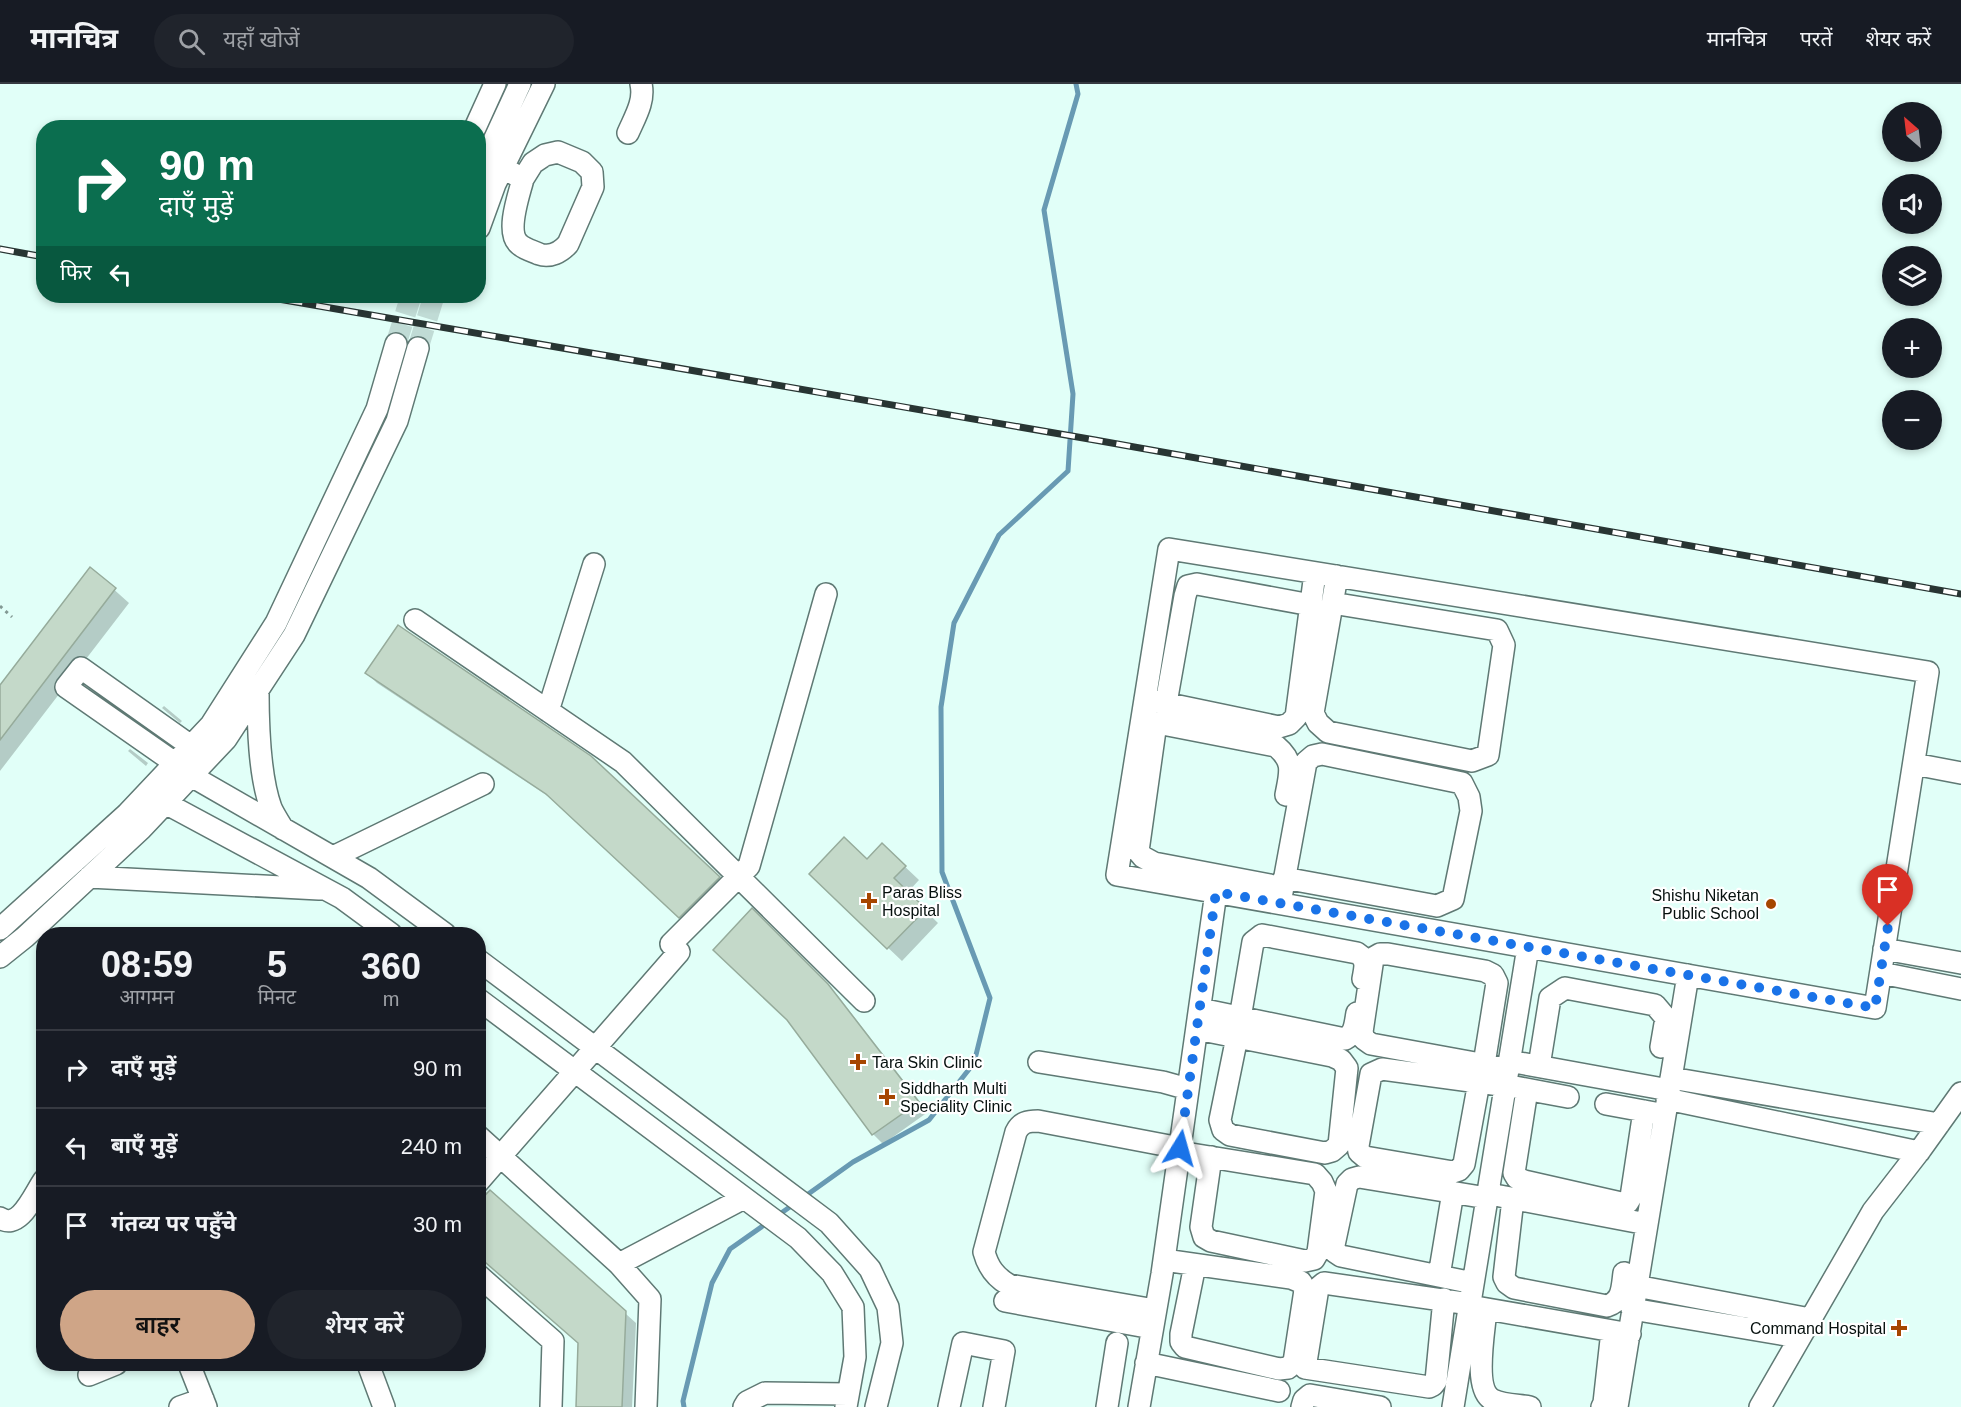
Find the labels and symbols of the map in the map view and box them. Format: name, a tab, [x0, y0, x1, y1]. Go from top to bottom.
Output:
north arrow	[1882, 102, 1942, 162]
pin	[1862, 864, 1913, 926]
place label: Paras Bliss Hospital	[882, 884, 962, 919]
place label: Shishu Niketan Public School	[1651, 887, 1759, 922]
marker: Paras Bliss Hospital	[860, 892, 878, 910]
marker: Shishu Niketan Public School	[1764, 897, 1778, 911]
marker: Tara Skin Clinic	[849, 1053, 867, 1071]
place label: Tara Skin Clinic	[872, 1054, 982, 1071]
place label: Siddharth Multi Speciality Clinic	[900, 1080, 1012, 1115]
marker: Siddharth Multi Speciality Clinic	[878, 1088, 896, 1106]
position arrow	[1148, 1116, 1212, 1180]
marker: Command Hospital	[1890, 1319, 1908, 1337]
place label: Command Hospital	[1750, 1320, 1886, 1337]

